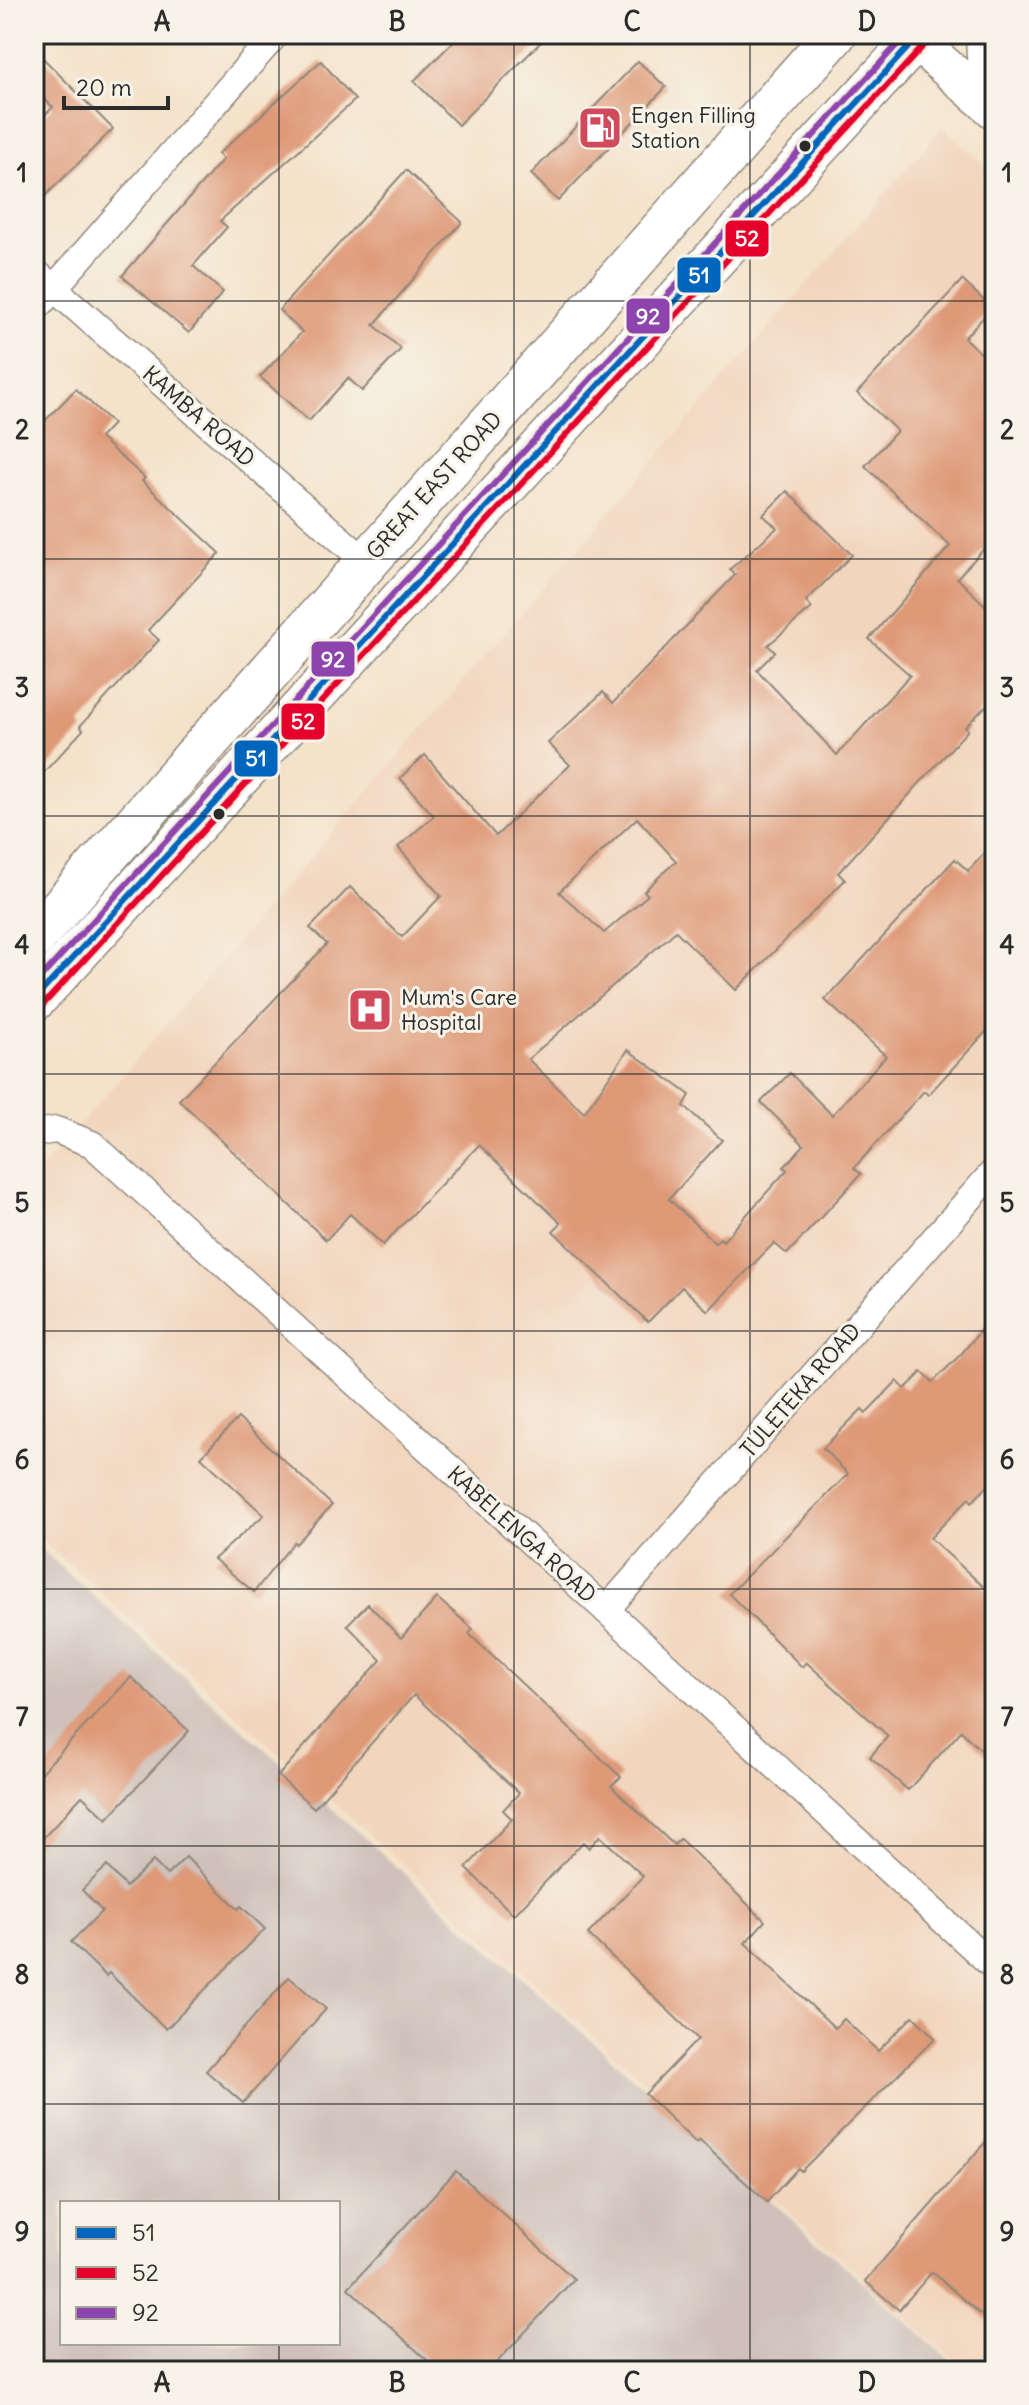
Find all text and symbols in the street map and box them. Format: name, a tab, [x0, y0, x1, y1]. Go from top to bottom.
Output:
text: A	[154, 5, 171, 38]
text: B	[388, 5, 406, 38]
text: C	[623, 5, 641, 38]
text: D	[858, 5, 876, 38]
scale bar	[64, 60, 168, 110]
text: 20 m	[76, 72, 132, 102]
place label: Engen Filling Station	[631, 101, 756, 154]
fuel station icon: Engen Filling Station	[576, 104, 624, 152]
unlabelled marker	[797, 138, 813, 154]
text: 1	[17, 156, 27, 189]
text: 1	[1002, 156, 1012, 189]
line badge: 52	[724, 219, 770, 258]
text: 52	[735, 224, 759, 252]
line badge: 51	[676, 256, 722, 294]
text: 51	[688, 261, 710, 289]
line badge: 92	[625, 297, 671, 335]
text: 92	[636, 302, 660, 330]
street label: KAMBA ROAD	[137, 360, 261, 472]
street label: GREAT EAST ROAD	[360, 405, 508, 565]
text: 2	[15, 413, 29, 446]
text: 2	[1000, 413, 1014, 446]
line badge: 92	[310, 640, 356, 678]
text: 92	[321, 645, 345, 673]
text: 3	[15, 671, 29, 704]
text: 3	[1000, 671, 1014, 704]
line badge: 52	[280, 702, 326, 741]
text: 52	[291, 707, 315, 735]
line badge: 51	[233, 739, 279, 778]
text: 51	[245, 744, 267, 772]
unlabelled marker	[211, 806, 227, 822]
text: 4	[14, 928, 30, 961]
text: 4	[999, 928, 1015, 961]
place label: Mum's Care Hospital	[401, 983, 517, 1036]
hospital icon: Mum's Care Hospital	[346, 986, 394, 1034]
text: 5	[15, 1186, 30, 1219]
text: 5	[1000, 1186, 1015, 1219]
street label: TULETEKA ROAD	[734, 1317, 866, 1463]
text: 6	[14, 1443, 30, 1476]
text: 6	[999, 1443, 1015, 1476]
street label: KABELENGA ROAD	[442, 1460, 602, 1608]
text: 7	[16, 1700, 29, 1733]
text: 7	[1001, 1700, 1014, 1733]
text: 8	[15, 1958, 29, 1991]
text: 8	[1000, 1958, 1014, 1991]
legend	[60, 2201, 340, 2345]
text: 9	[15, 2215, 29, 2248]
text: 9	[1000, 2215, 1014, 2248]
text: 51	[132, 2217, 155, 2247]
text: 52	[132, 2257, 159, 2287]
text: 92	[132, 2297, 159, 2327]
text: A	[154, 2366, 171, 2399]
text: B	[388, 2366, 406, 2399]
text: C	[623, 2366, 641, 2399]
text: D	[858, 2366, 876, 2399]

